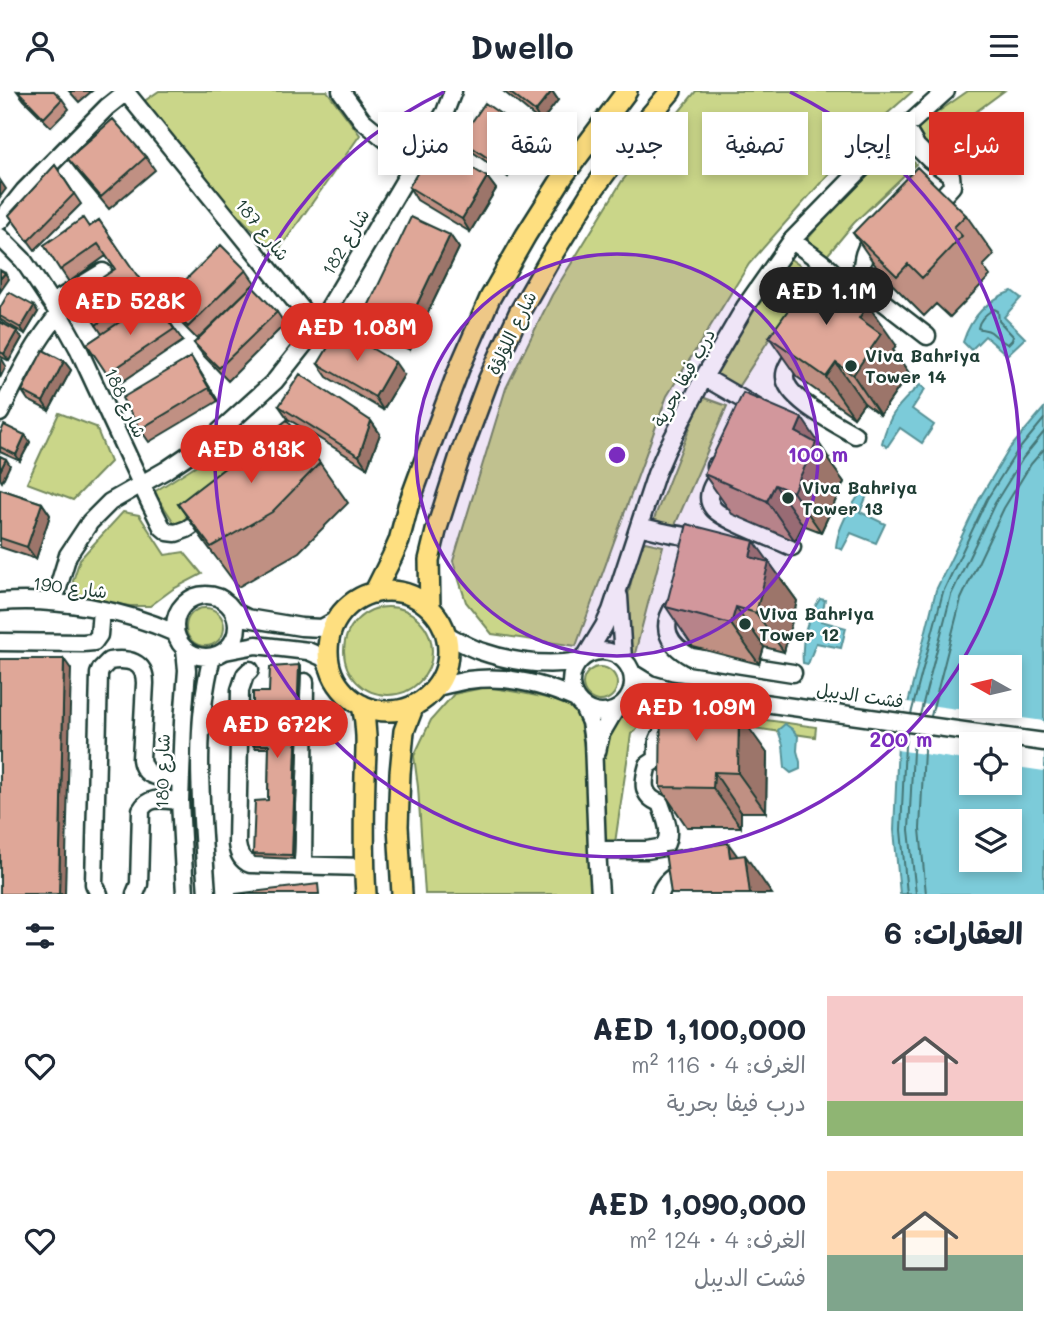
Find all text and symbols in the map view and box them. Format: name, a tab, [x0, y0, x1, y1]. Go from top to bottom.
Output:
text: Dwello	[470, 25, 574, 67]
icon: person	[21, 27, 59, 65]
icon: menu	[985, 27, 1023, 65]
chip: منزل	[378, 112, 473, 175]
chip: شقة	[487, 112, 577, 175]
chip: جديد	[591, 112, 688, 175]
chip: تصفية	[702, 112, 808, 175]
chip: إيجار	[822, 112, 915, 175]
chip: شراء	[929, 112, 1024, 175]
street label: شارع 187	[229, 193, 295, 266]
street label: شارع 182	[316, 204, 375, 280]
pin: AED 1.1M	[754, 267, 898, 327]
text: AED 1.1M	[775, 275, 877, 305]
pin: AED 528K	[58, 278, 202, 337]
text: AED 528K	[74, 285, 186, 315]
street label: شارع اللؤلؤة	[481, 287, 543, 379]
pin: AED 1.08M	[277, 303, 437, 363]
text: AED 1.08M	[297, 311, 417, 341]
street label: درب فيفا بحرية	[646, 324, 720, 431]
place label: Viva Bahriya Tower 14	[865, 343, 980, 388]
marker: Viva Bahriya Tower 14	[843, 358, 859, 374]
street label: شارع 188	[98, 364, 153, 442]
pin: AED 813K	[179, 425, 323, 485]
text: AED 813K	[197, 433, 305, 463]
text: 100 m	[788, 440, 848, 467]
centre of rings	[605, 443, 629, 467]
place label: Viva Bahriya Tower 13	[802, 475, 917, 520]
marker: Viva Bahriya Tower 13	[780, 490, 796, 506]
street label: شارع 190	[32, 571, 109, 604]
place label: Viva Bahriya Tower 12	[759, 601, 874, 646]
marker: Viva Bahriya Tower 12	[737, 616, 753, 632]
north arrow	[959, 655, 1022, 717]
map controls	[959, 655, 1022, 872]
street label: فشت الديبل	[815, 677, 905, 713]
pin: AED 1.09M	[616, 683, 776, 743]
text: AED 1.09M	[636, 691, 756, 721]
pin: AED 672K	[205, 701, 349, 760]
text: AED 672K	[222, 708, 332, 738]
text: 200 m	[870, 725, 932, 752]
button: locate	[959, 732, 1022, 795]
street label: شارع 180	[149, 733, 176, 809]
button: layers	[959, 809, 1022, 872]
text: العقارات: 6	[884, 912, 1023, 952]
icon: filters	[21, 917, 59, 955]
text: AED 1,100,000	[592, 1008, 806, 1048]
icon: home	[883, 1024, 967, 1108]
icon: heart	[21, 1047, 59, 1085]
text: الغرف: 4 · 116 m²	[631, 1049, 806, 1079]
text: درب فيفا بحرية	[667, 1087, 806, 1117]
text: AED 1,090,000	[587, 1183, 806, 1223]
icon: home	[883, 1199, 967, 1283]
icon: heart	[21, 1222, 59, 1260]
text: الغرف: 4 · 124 m²	[629, 1224, 806, 1254]
text: فشت الديبل	[694, 1262, 806, 1292]

